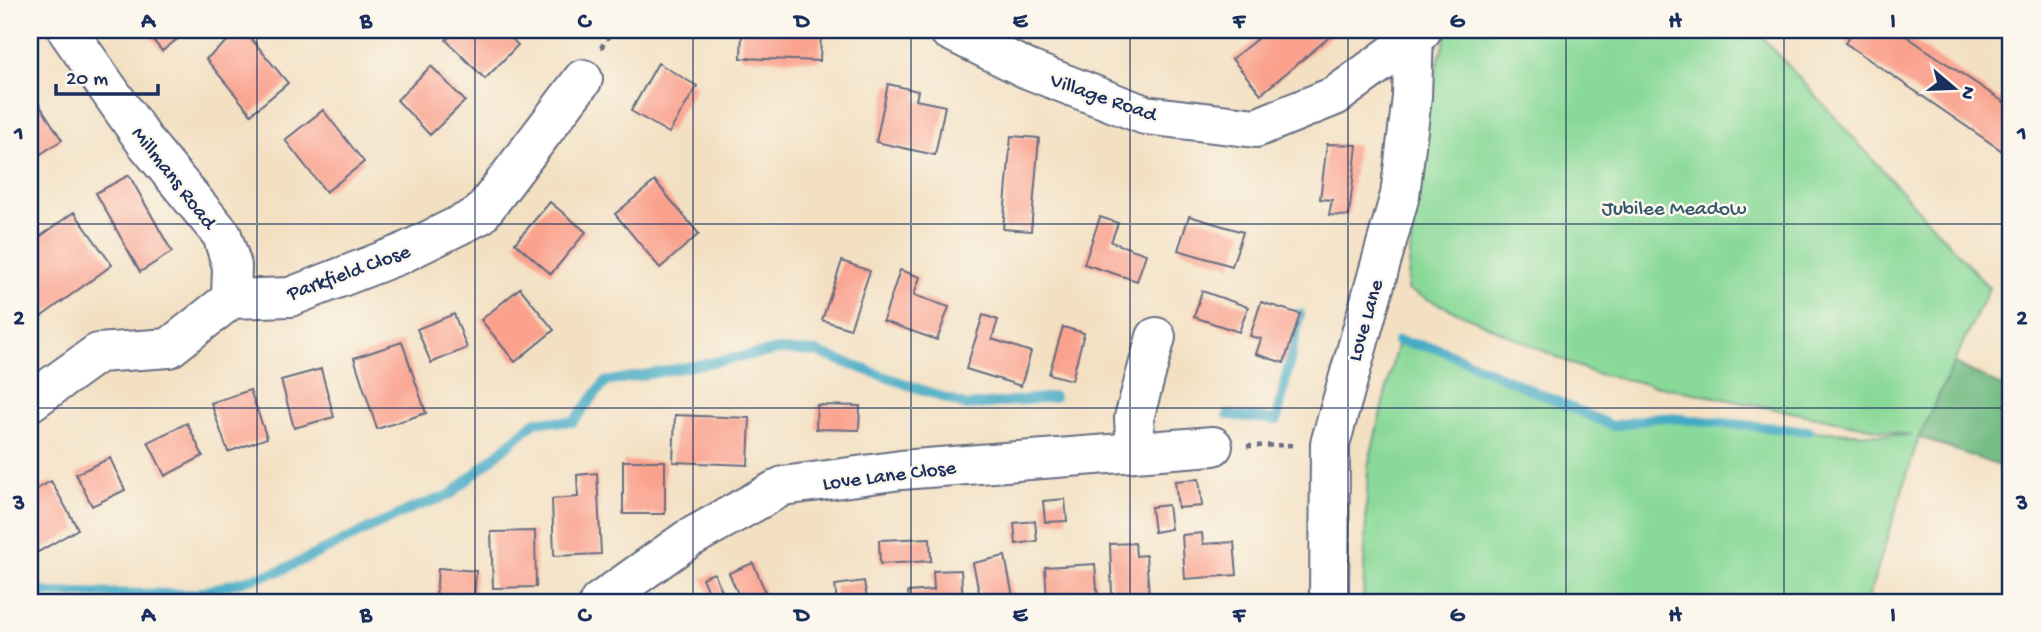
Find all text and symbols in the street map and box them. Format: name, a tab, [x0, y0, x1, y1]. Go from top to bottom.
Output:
text: A	[140, 9, 156, 36]
text: B	[359, 9, 373, 36]
text: C	[578, 9, 593, 36]
text: D	[793, 9, 811, 36]
text: E	[1013, 9, 1029, 36]
text: F	[1232, 9, 1247, 36]
text: G	[1450, 9, 1466, 36]
text: H	[1668, 9, 1682, 36]
text: I	[1890, 9, 1896, 36]
scale bar	[56, 52, 158, 96]
north arrow	[1918, 52, 1988, 122]
text: 20 m	[66, 68, 108, 93]
street label: Village Road	[1045, 69, 1161, 130]
text: N	[1954, 83, 1980, 102]
text: 1	[13, 121, 24, 148]
text: 1	[2016, 121, 2027, 148]
street label: Millmans Road	[124, 123, 221, 237]
park label: Jubilee Meadow	[1602, 198, 1747, 223]
street label: Parkfield Close	[283, 240, 415, 308]
street label: Love Lane	[1344, 276, 1391, 365]
text: 2	[13, 306, 25, 333]
text: 2	[2016, 306, 2028, 333]
street label: Love Lane Close	[821, 457, 959, 498]
text: 3	[12, 491, 25, 518]
text: 3	[2015, 491, 2028, 518]
text: A	[140, 603, 156, 630]
text: B	[359, 603, 373, 630]
text: C	[578, 603, 593, 630]
text: D	[793, 603, 811, 630]
text: E	[1013, 603, 1029, 630]
text: F	[1232, 603, 1247, 630]
text: G	[1450, 603, 1466, 630]
text: H	[1668, 603, 1682, 630]
text: I	[1890, 603, 1896, 630]

